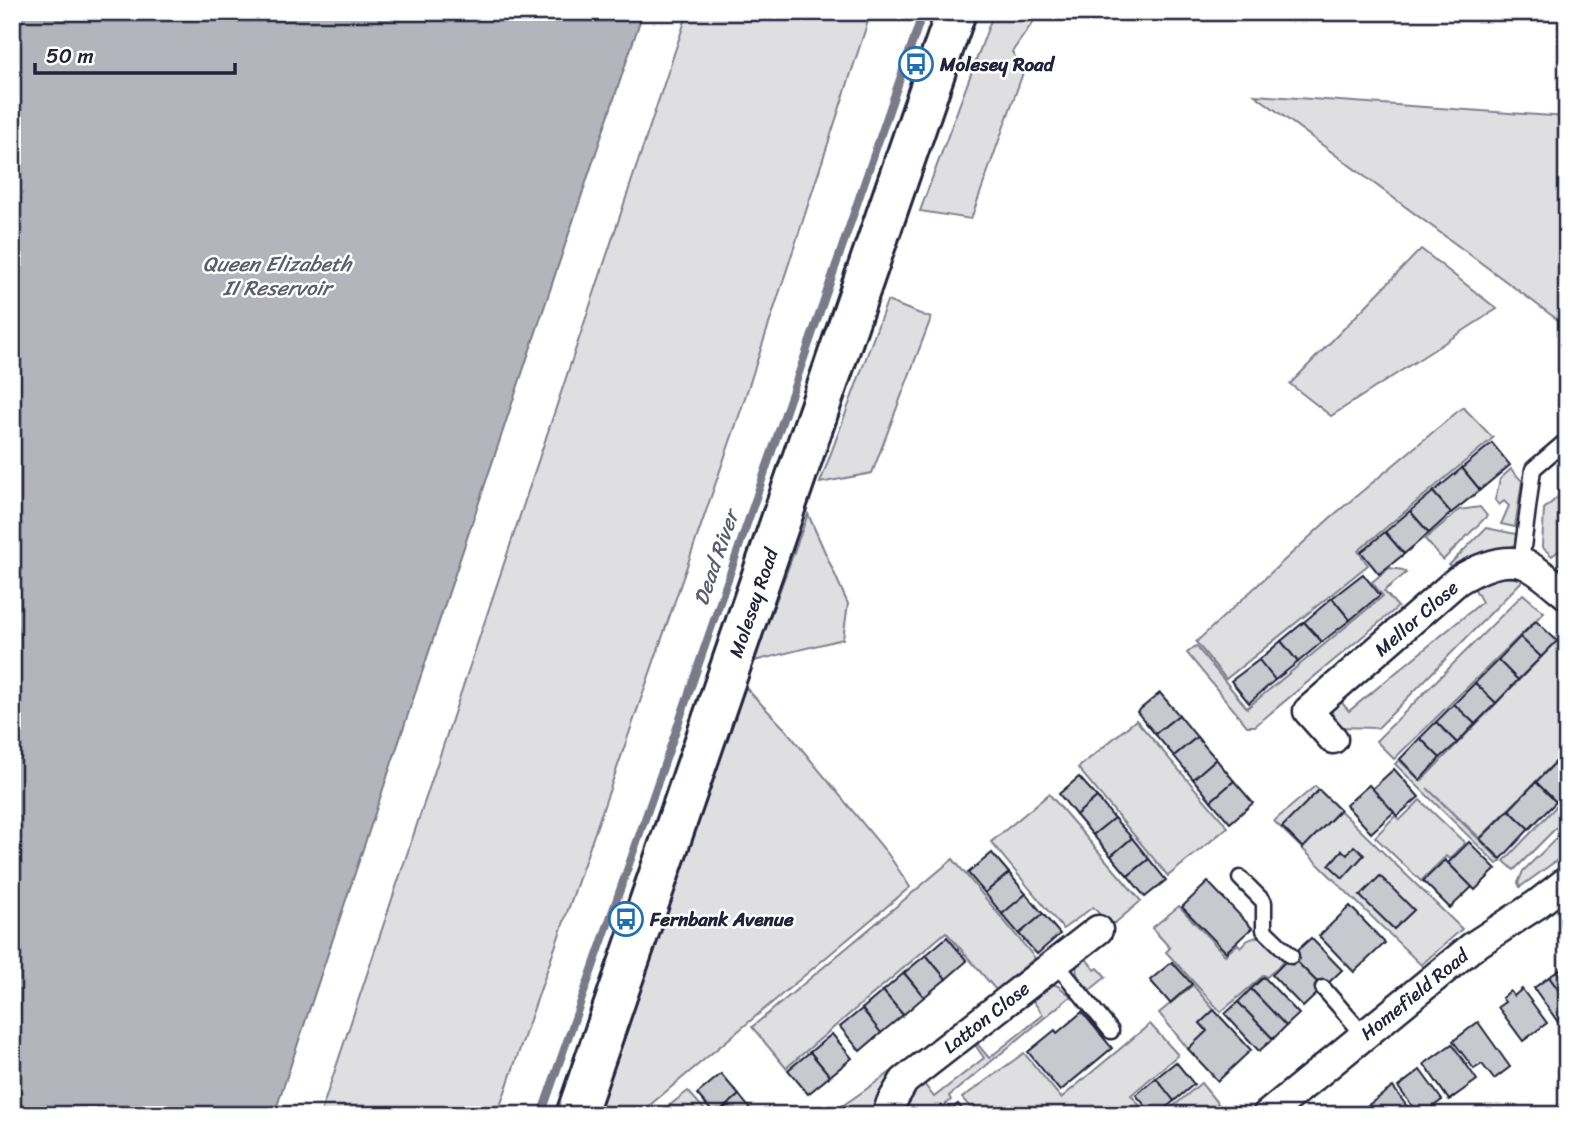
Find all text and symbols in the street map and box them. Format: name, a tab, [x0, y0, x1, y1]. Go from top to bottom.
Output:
scale bar	[35, 32, 234, 76]
text: 50 m	[46, 37, 94, 75]
bus stop icon: Molesey Road	[897, 45, 935, 83]
place label: Molesey Road	[939, 48, 1056, 81]
water label: Queen Elizabeth II Reservoir	[203, 245, 353, 307]
water label: Dead River	[682, 502, 751, 611]
street label: Molesey Road	[719, 542, 788, 662]
street label: Mellor Close	[1366, 572, 1466, 665]
bus stop icon: Fernbank Avenue	[607, 900, 645, 938]
place label: Fernbank Avenue	[649, 903, 794, 936]
street label: Homefield Road	[1353, 939, 1477, 1049]
street label: Latton Close	[936, 973, 1037, 1062]

